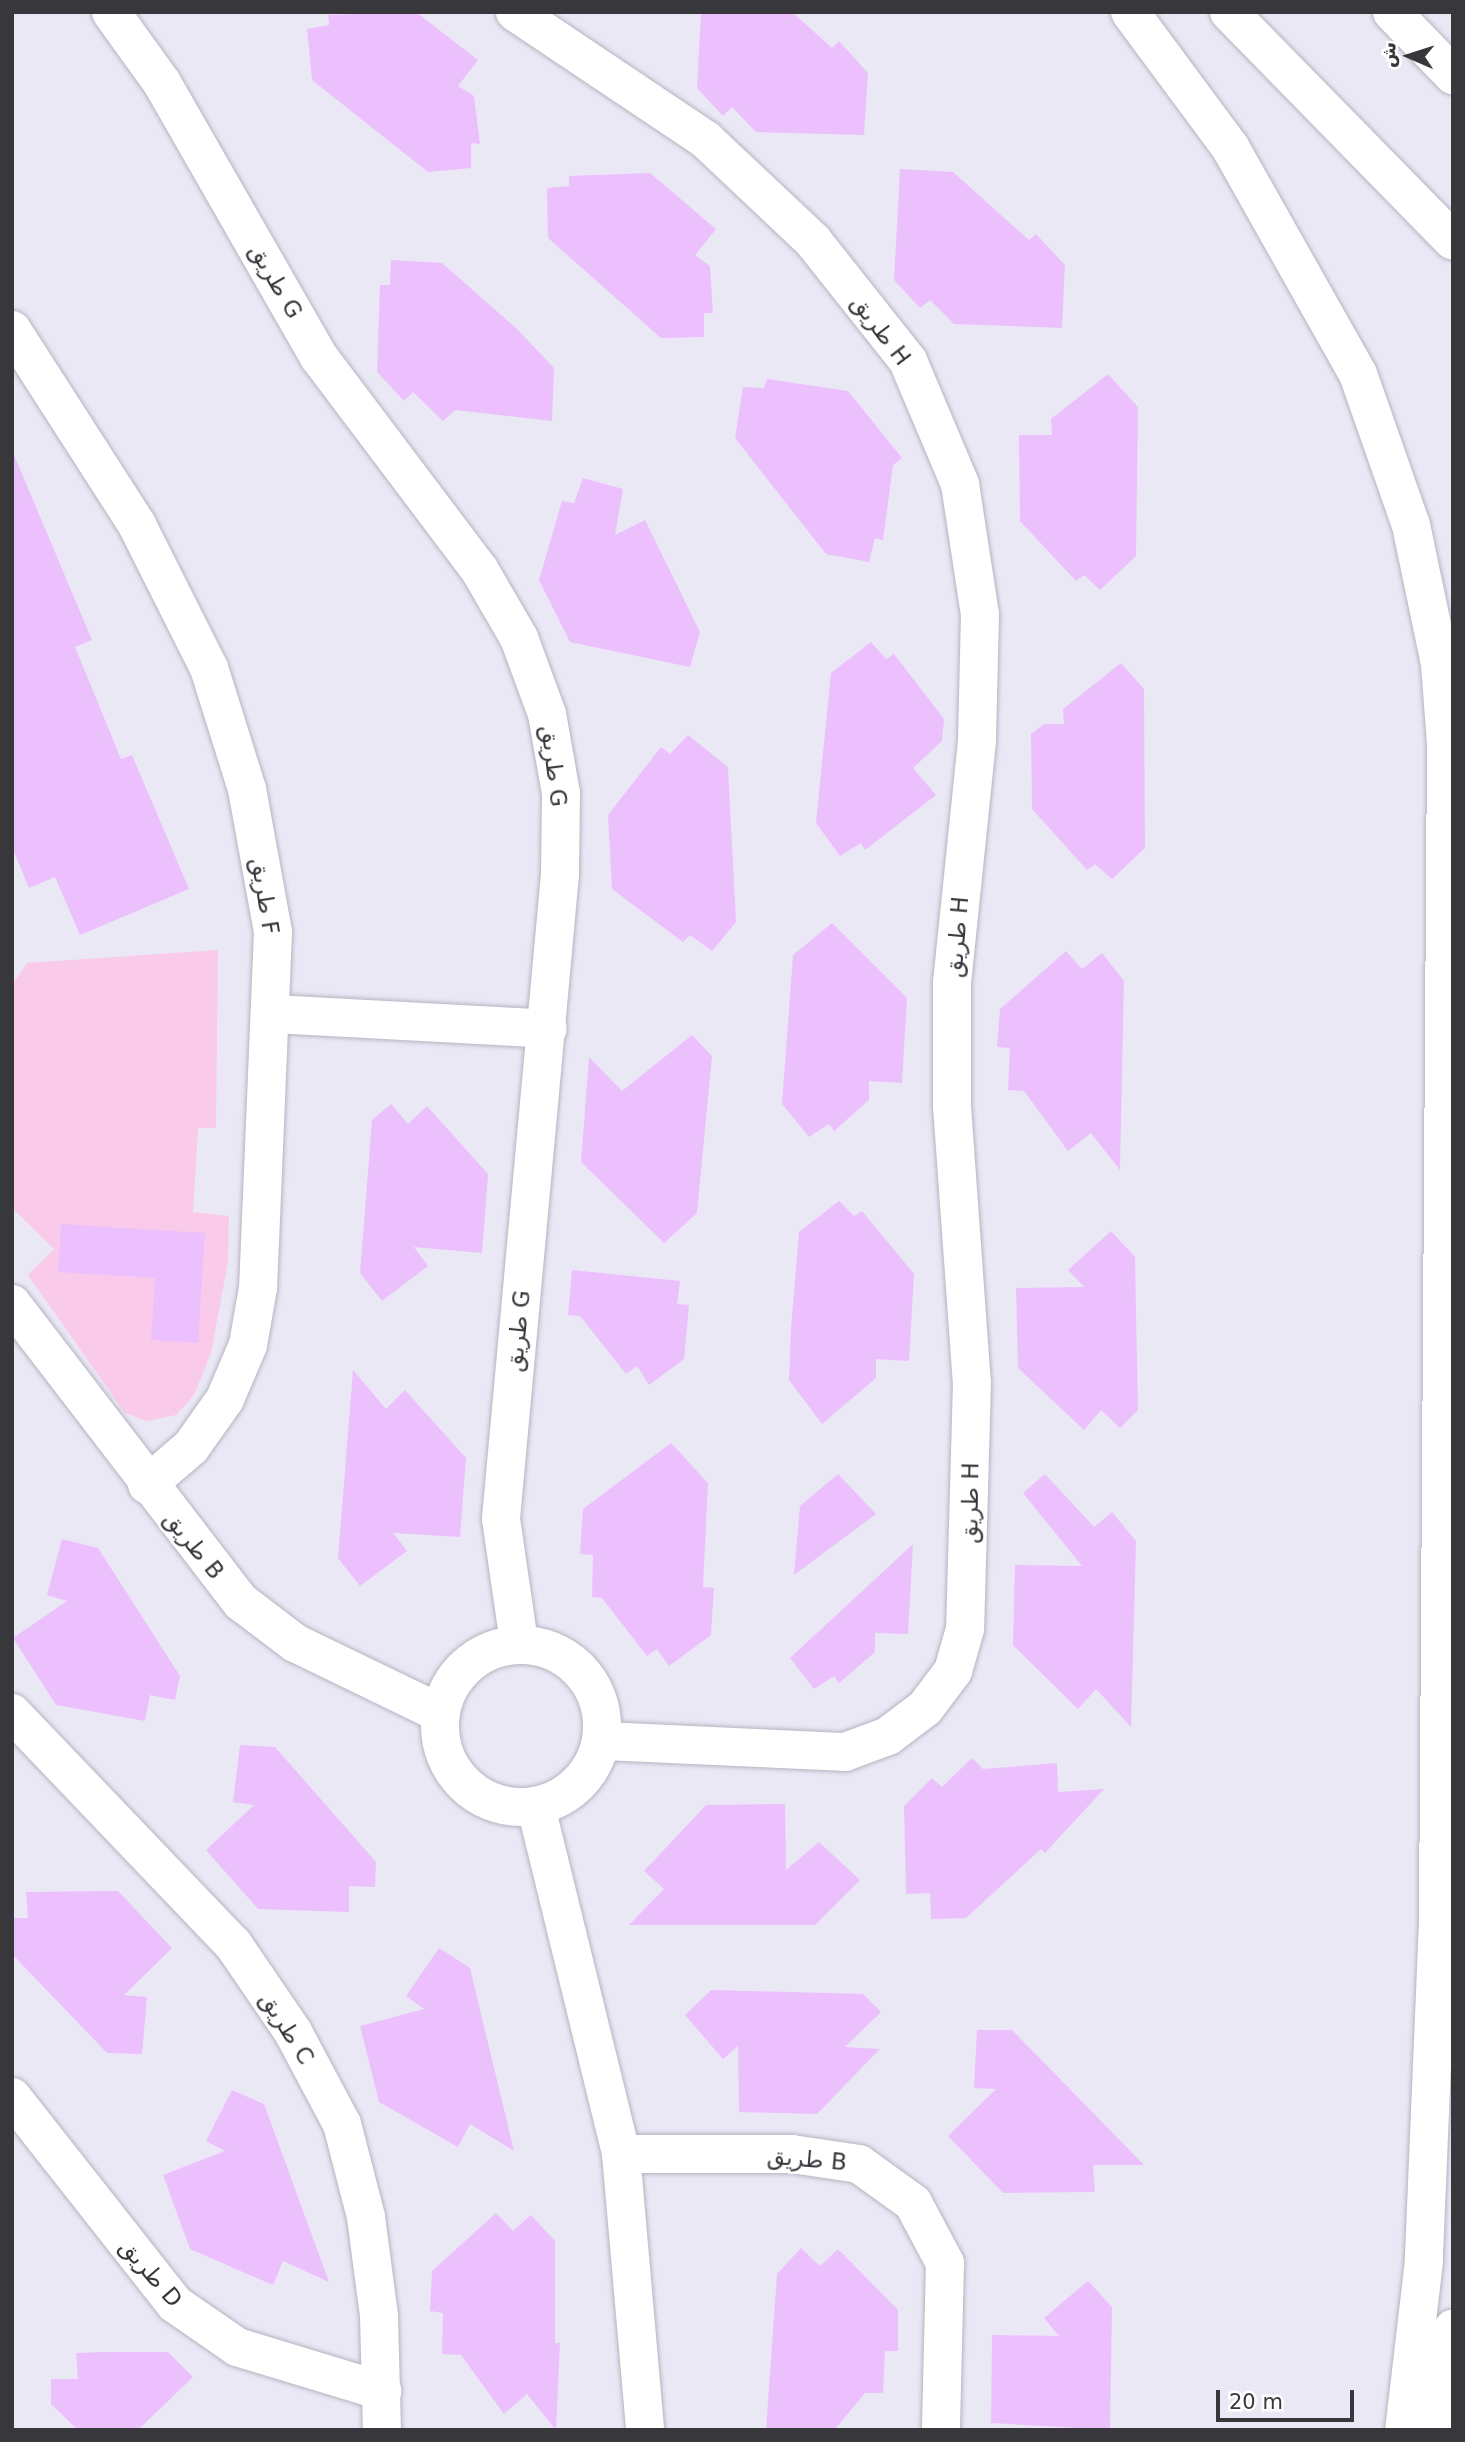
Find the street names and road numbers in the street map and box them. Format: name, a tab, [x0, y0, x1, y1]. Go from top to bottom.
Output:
street label: طريق G	[244, 239, 308, 323]
street label: طريق H	[846, 289, 916, 371]
street label: طريق G	[535, 724, 573, 808]
street label: طريق F	[245, 856, 285, 936]
street label: طريق H	[940, 895, 974, 979]
street label: طريق G	[500, 1289, 536, 1373]
street label: طريق H	[955, 1462, 985, 1544]
street label: طريق B	[158, 1505, 230, 1585]
street label: طريق C	[254, 1987, 320, 2069]
street label: طريق B	[766, 2142, 848, 2176]
street label: طريق D	[114, 2233, 188, 2313]

